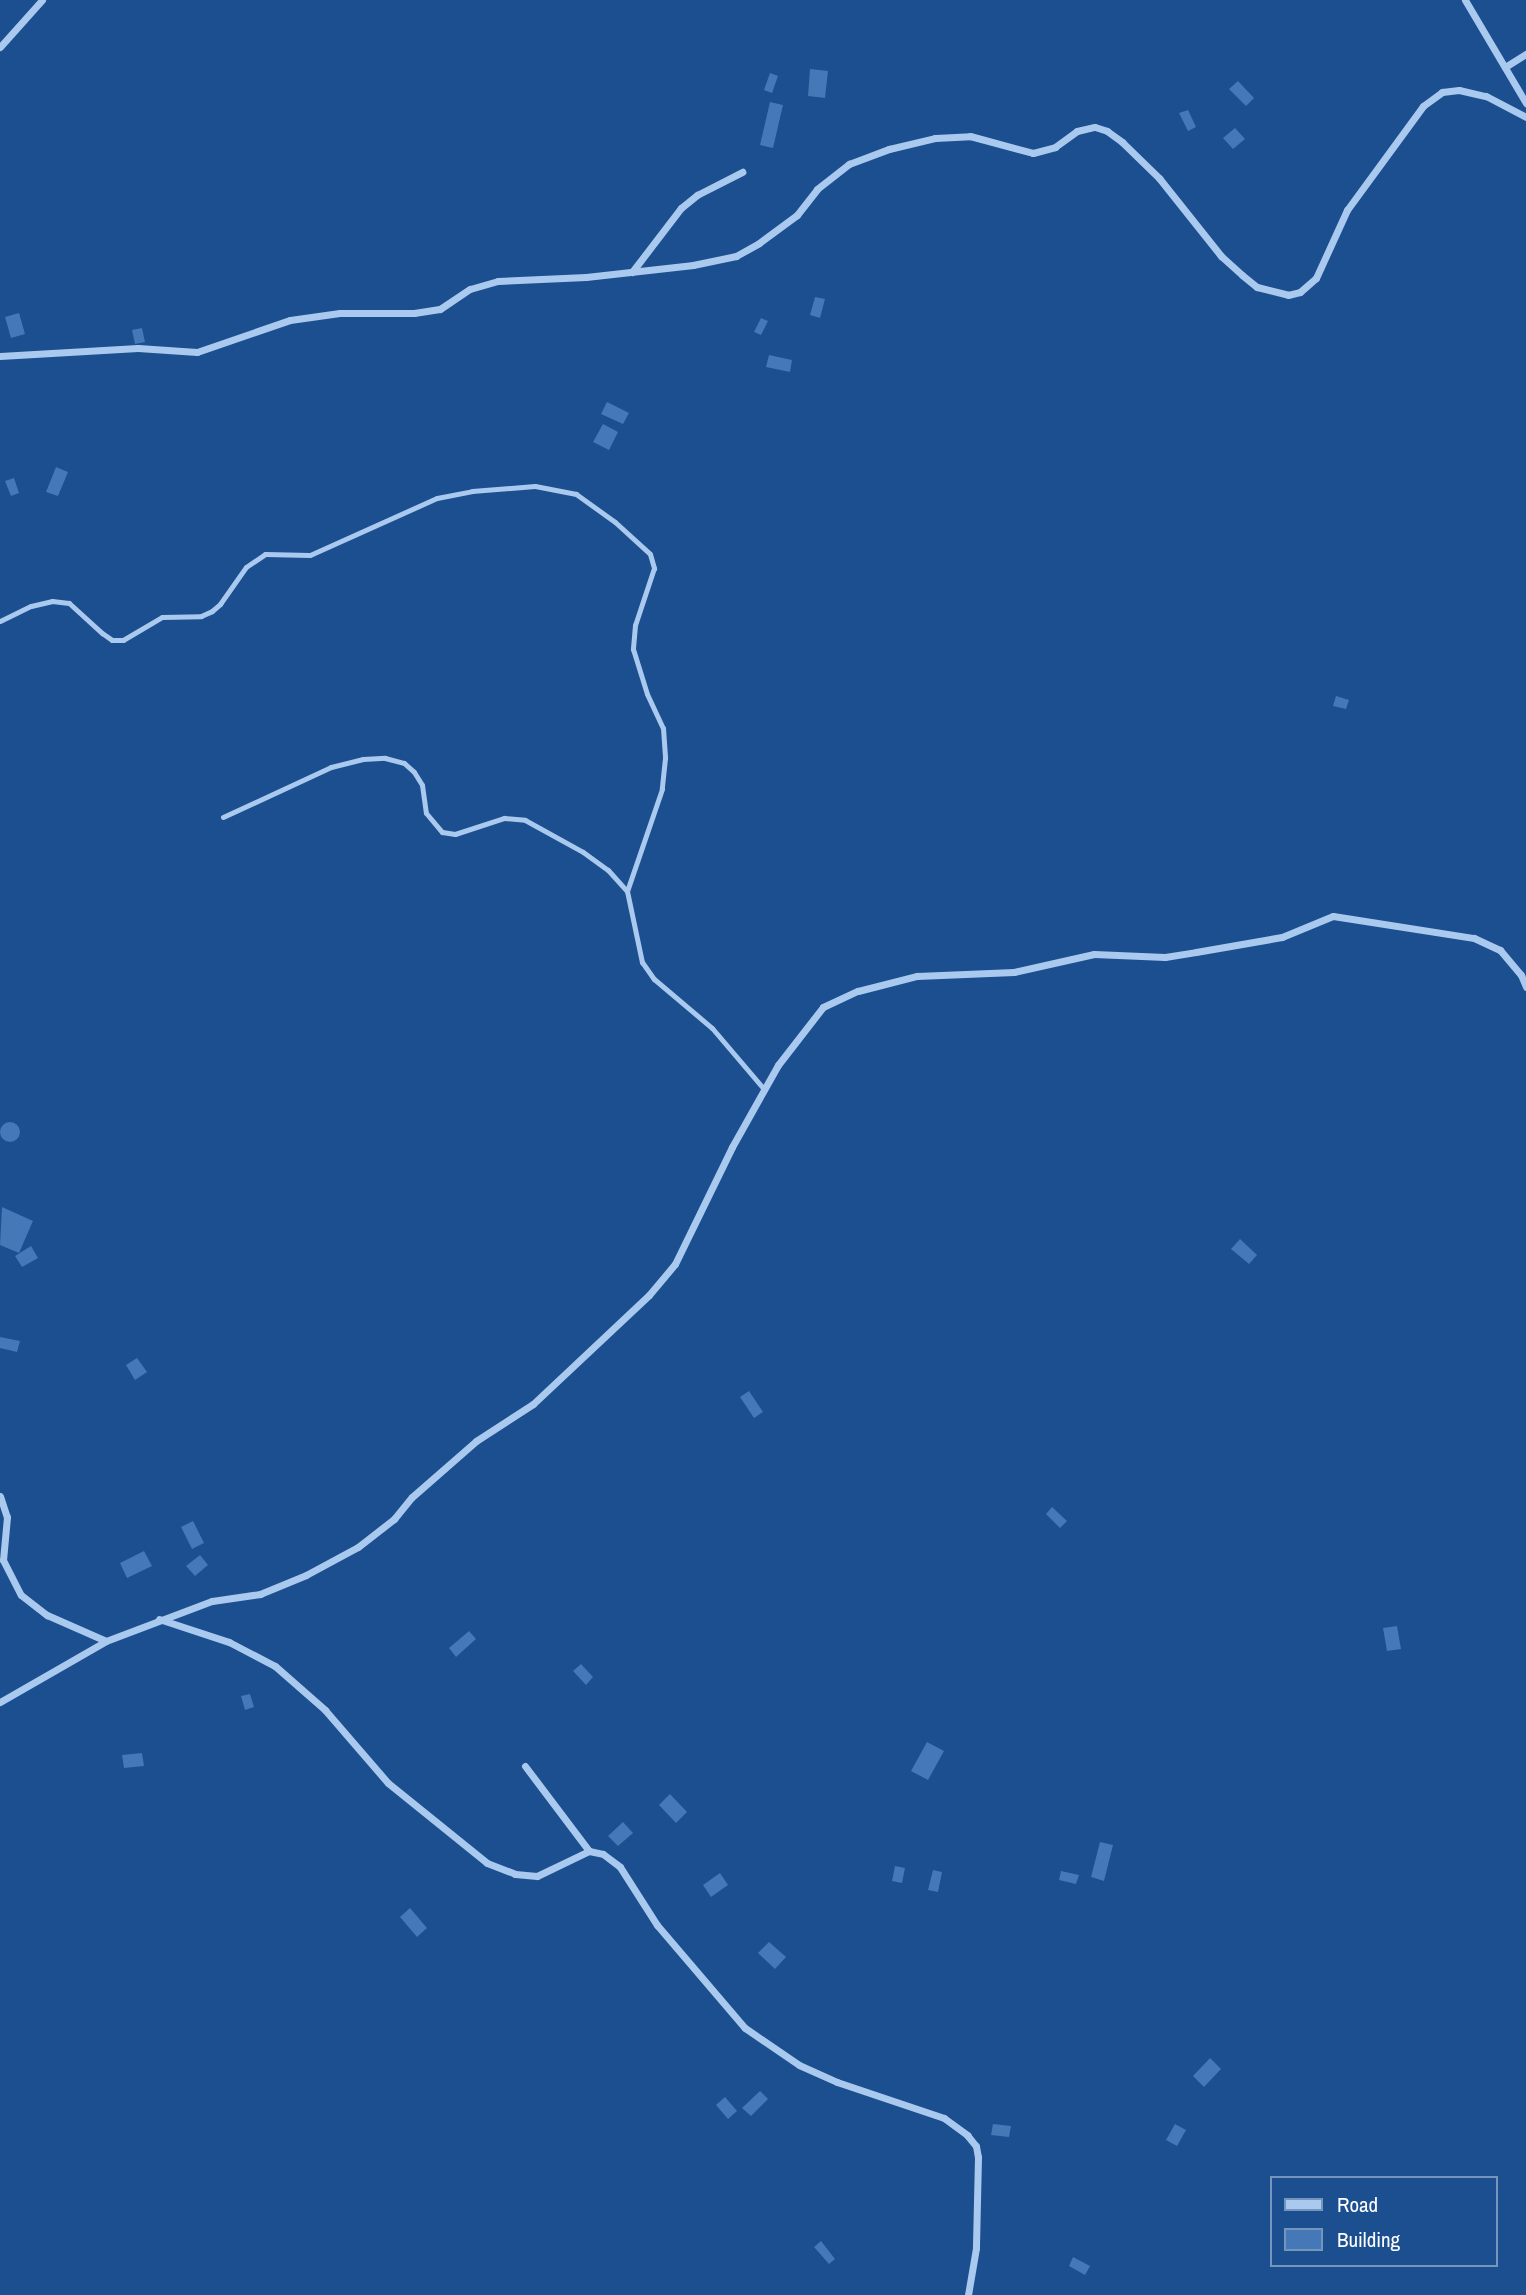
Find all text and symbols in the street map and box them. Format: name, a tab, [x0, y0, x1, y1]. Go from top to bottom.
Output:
legend	[1270, 2176, 1498, 2267]
text: Road	[1337, 2190, 1378, 2219]
text: Building	[1337, 2225, 1400, 2254]

